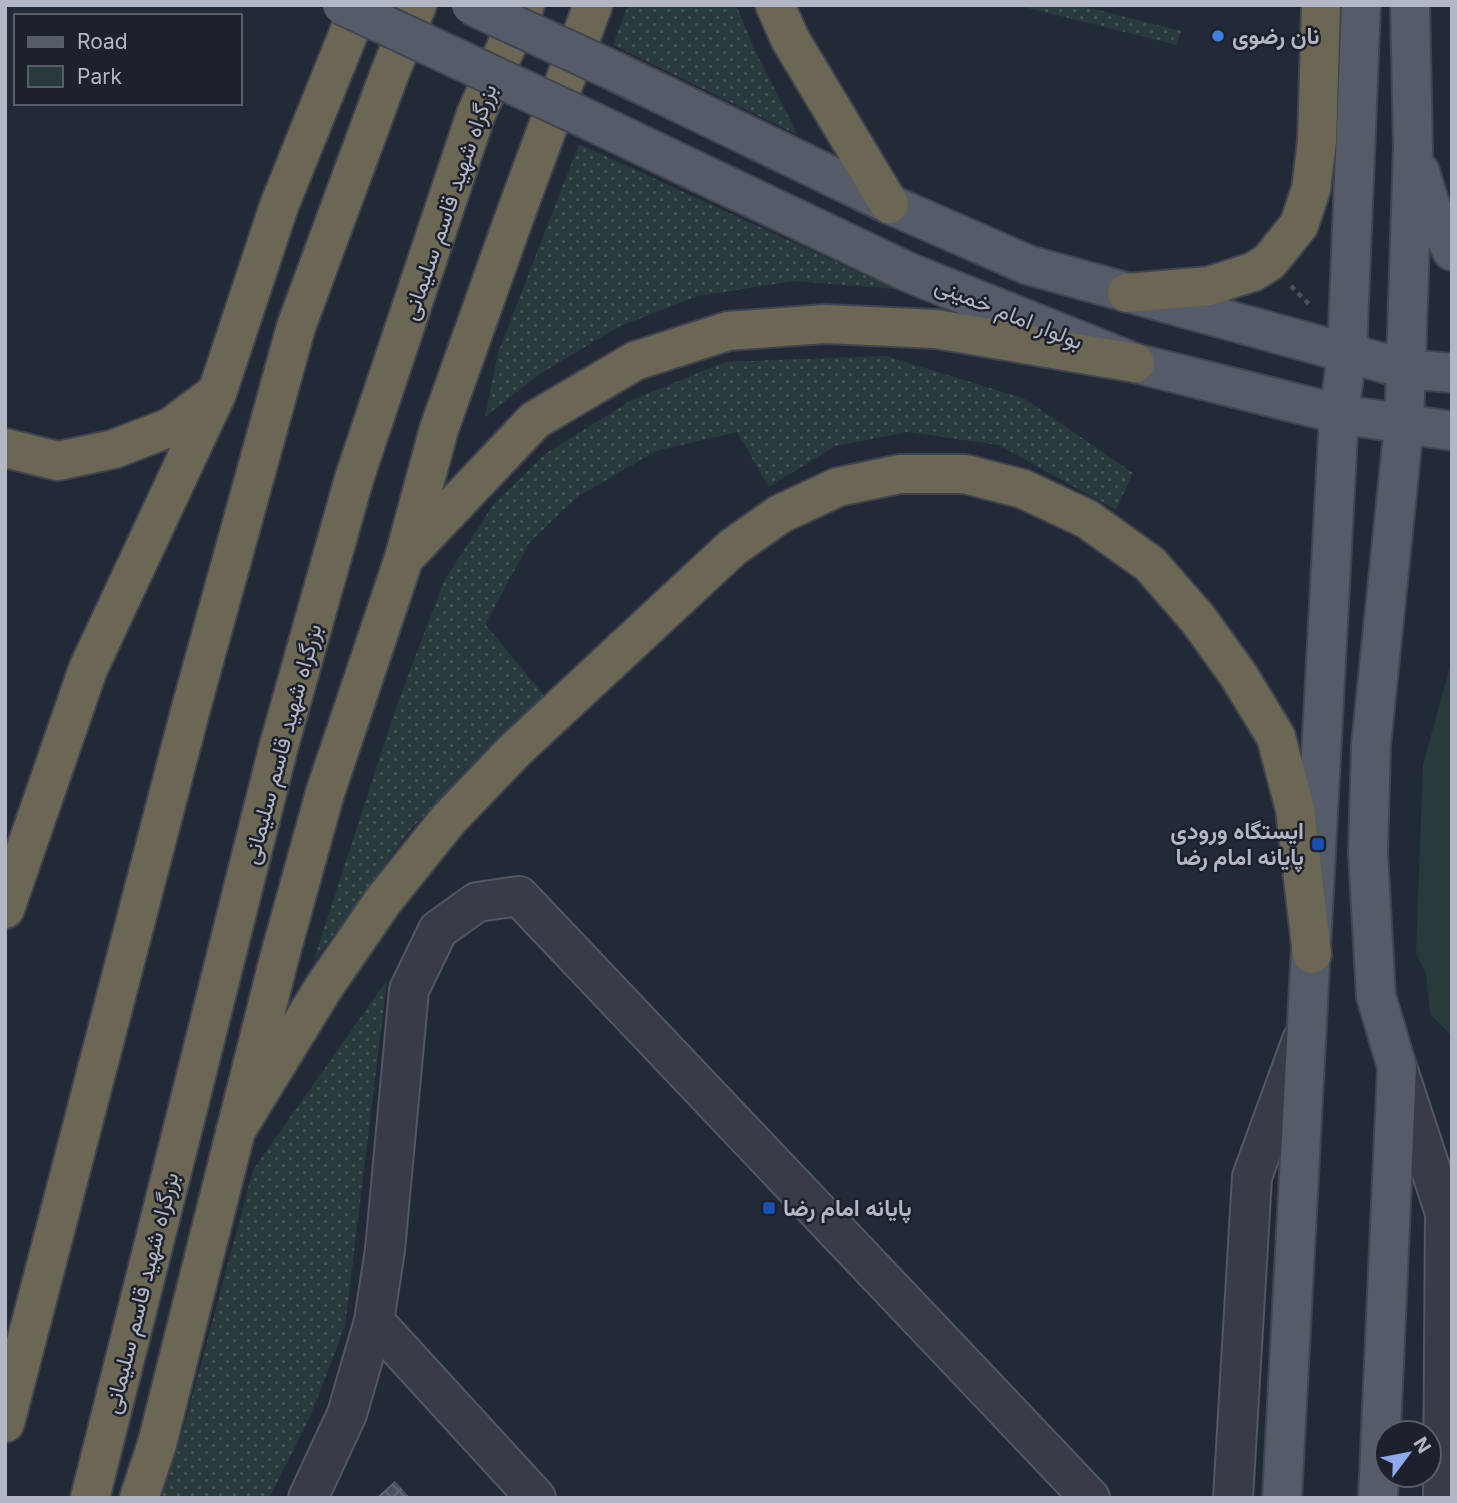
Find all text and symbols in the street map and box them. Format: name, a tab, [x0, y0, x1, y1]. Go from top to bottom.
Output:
legend	[14, 14, 242, 105]
place label: نان رضوی	[1232, 22, 1320, 51]
marker: نان رضوی	[1210, 28, 1226, 44]
text: Road	[77, 29, 128, 54]
text: Park	[77, 64, 122, 89]
street label: بزرگراه شهید قاسم سلیمانی	[395, 80, 504, 324]
street label: بولوار امام خمینی	[931, 271, 1087, 356]
street label: بزرگراه شهید قاسم سلیمانی	[236, 621, 329, 868]
place label: ایستگاه ورودی پایانه امام رضا	[1170, 817, 1304, 873]
marker: ایستگاه ورودی پایانه امام رضا	[1310, 836, 1326, 852]
street label: بزرگراه شهید قاسم سلیمانی	[97, 1169, 186, 1417]
place label: پایانه امام رضا	[783, 1194, 912, 1224]
marker: پایانه امام رضا	[761, 1200, 777, 1216]
north arrow	[1373, 1419, 1443, 1489]
text: N	[1408, 1433, 1436, 1457]

